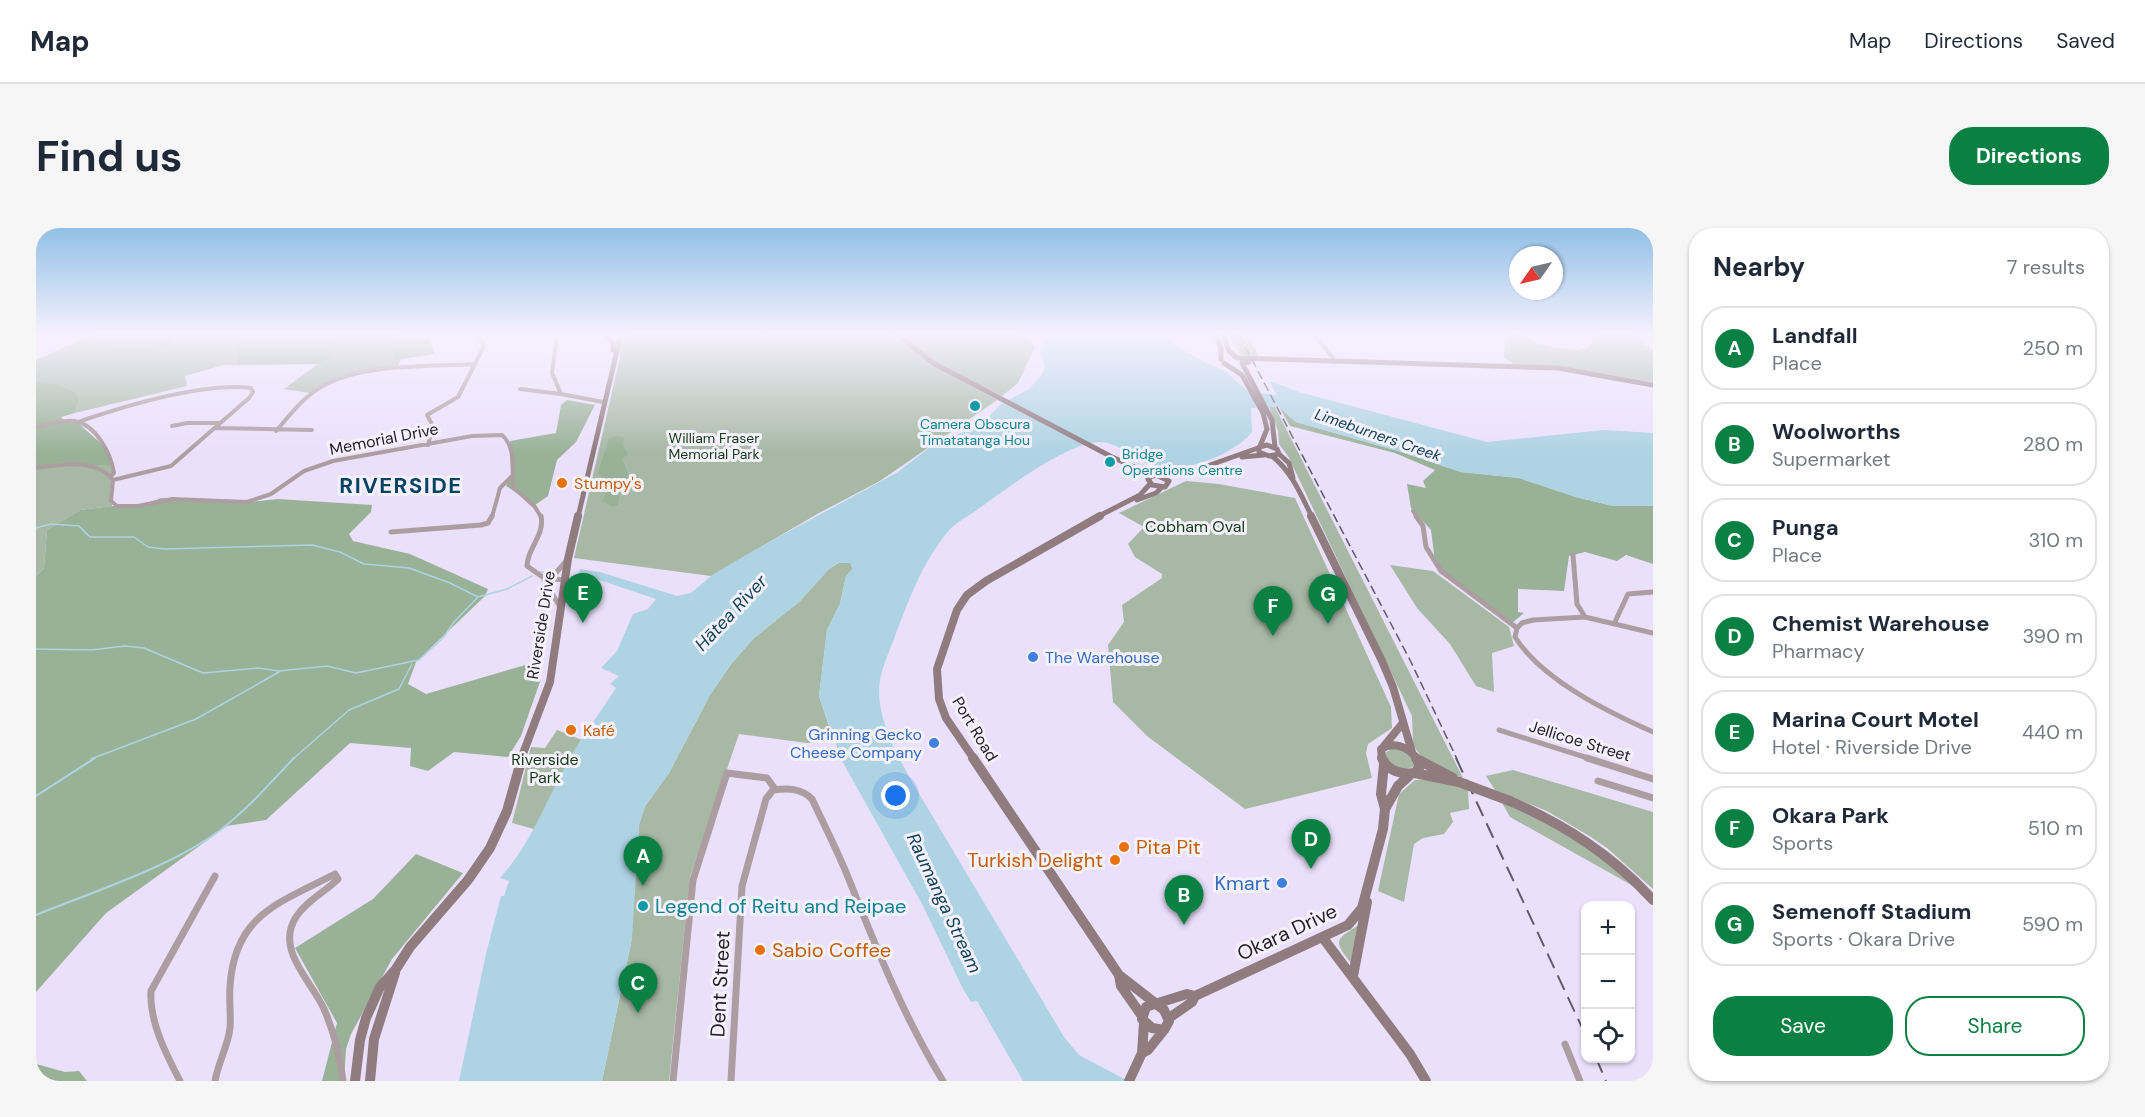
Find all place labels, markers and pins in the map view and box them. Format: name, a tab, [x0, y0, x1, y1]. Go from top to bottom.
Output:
marker: Camera Obscura Timatatanga Hou	[968, 399, 982, 413]
place label: Camera Obscura Timatatanga Hou	[920, 415, 1030, 449]
place label: Bridge Operations Centre	[1122, 445, 1243, 479]
marker: Bridge Operations Centre	[1103, 455, 1117, 469]
place label: Stumpy's	[574, 473, 642, 494]
marker: Stumpy's	[555, 476, 569, 490]
pin: E	[564, 574, 602, 623]
pin: G	[1308, 574, 1348, 624]
pin: F	[1254, 586, 1292, 636]
place label: The Warehouse	[1045, 647, 1160, 668]
marker: The Warehouse	[1026, 650, 1040, 664]
place label: Kafé	[583, 720, 615, 741]
marker: Kafé	[564, 723, 578, 737]
place label: Grinning Gecko Cheese Company	[790, 724, 922, 763]
marker: Grinning Gecko Cheese Company	[927, 736, 941, 750]
pin: D	[1292, 820, 1330, 869]
place label: Pita Pit	[1136, 834, 1201, 860]
pin: A	[624, 836, 662, 886]
marker: Pita Pit	[1117, 840, 1131, 854]
place label: Turkish Delight	[967, 847, 1103, 873]
marker: Turkish Delight	[1108, 853, 1122, 867]
place label: Kmart	[1214, 870, 1270, 896]
pin: B	[1164, 876, 1204, 925]
marker: Kmart	[1275, 876, 1289, 890]
place label: Legend of Reitu and Reipae	[655, 893, 906, 919]
marker: Legend of Reitu and Reipae	[636, 899, 650, 913]
place label: Sabio Coffee	[772, 937, 891, 963]
marker: Sabio Coffee	[753, 943, 767, 957]
pin: C	[618, 964, 658, 1013]

